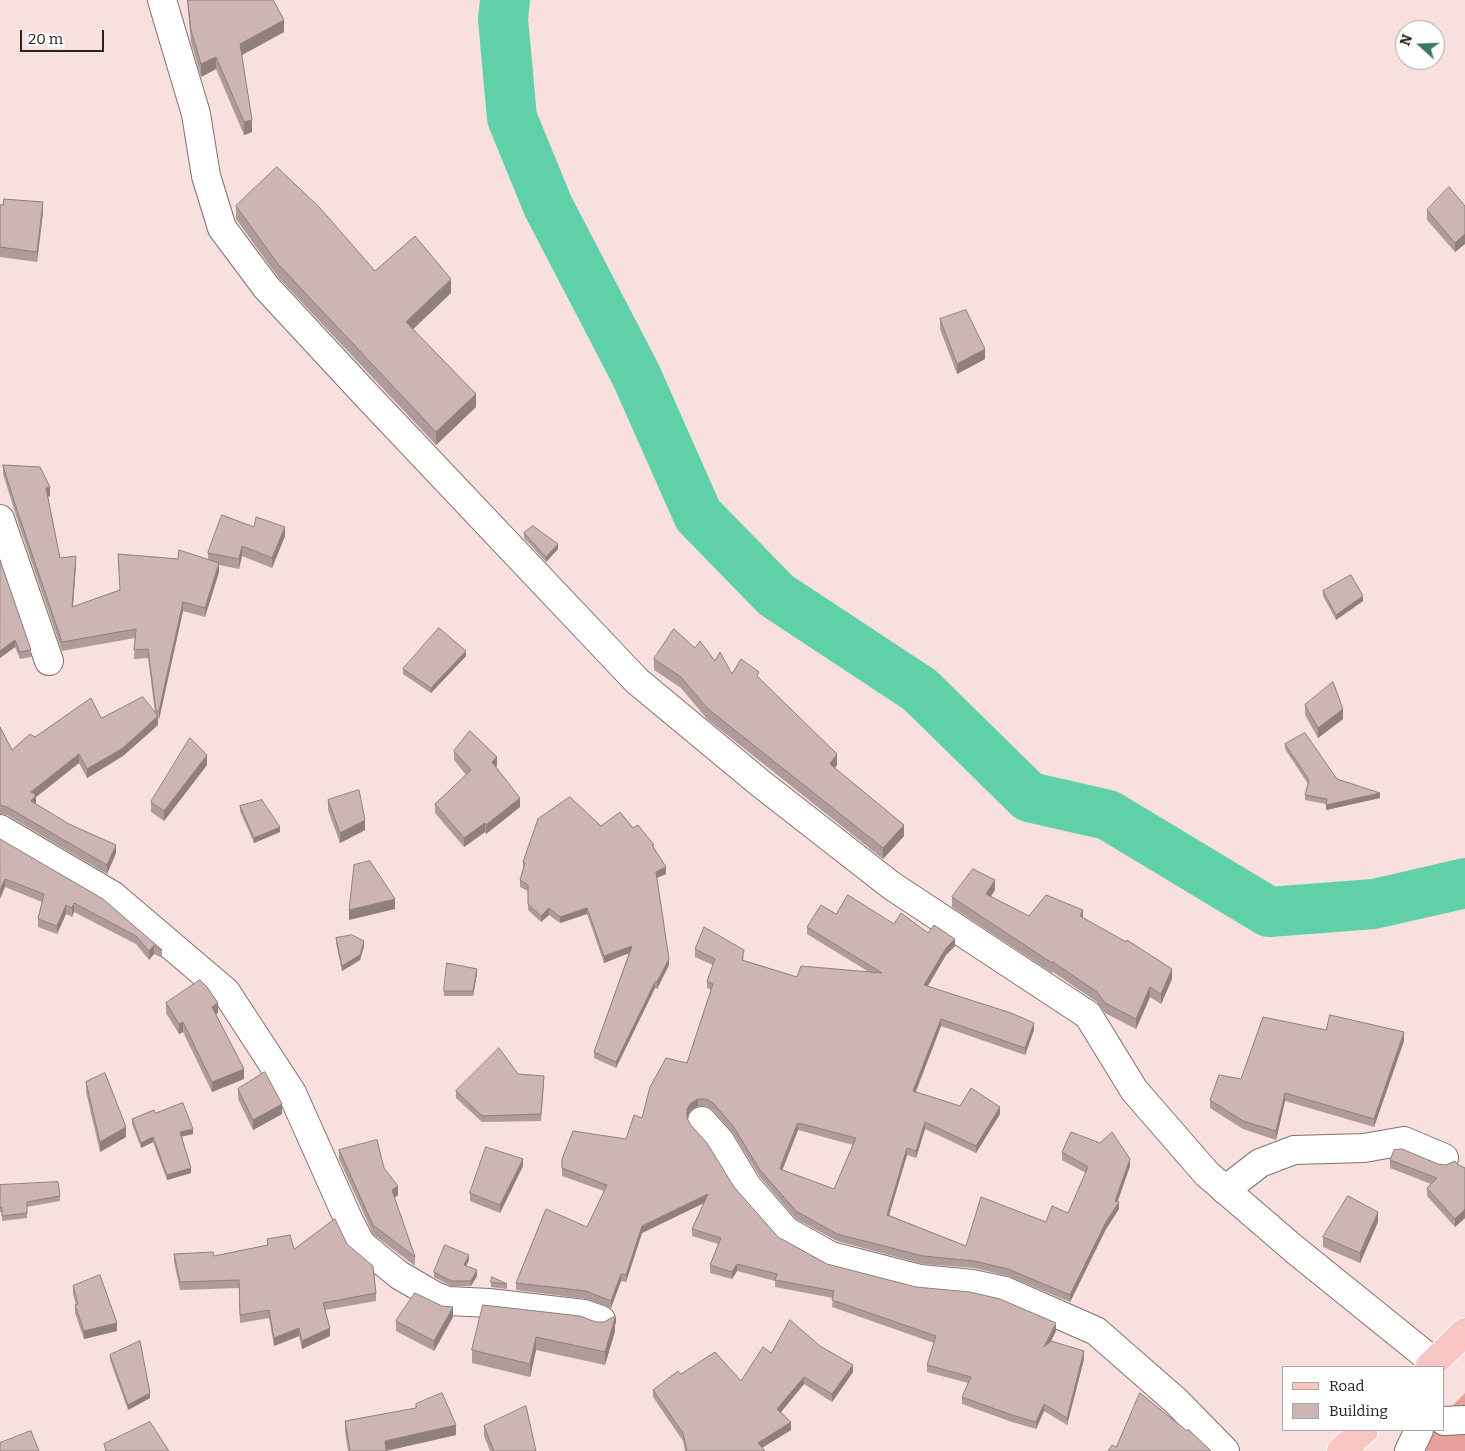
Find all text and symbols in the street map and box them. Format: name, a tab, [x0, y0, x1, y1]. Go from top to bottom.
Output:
scale bar	[22, 20, 106, 52]
north arrow	[1395, 20, 1445, 70]
text: 20 m	[28, 30, 63, 48]
text: N	[1397, 32, 1416, 48]
legend	[1282, 1366, 1445, 1431]
text: Road	[1329, 1377, 1364, 1395]
text: Building	[1329, 1402, 1388, 1420]

